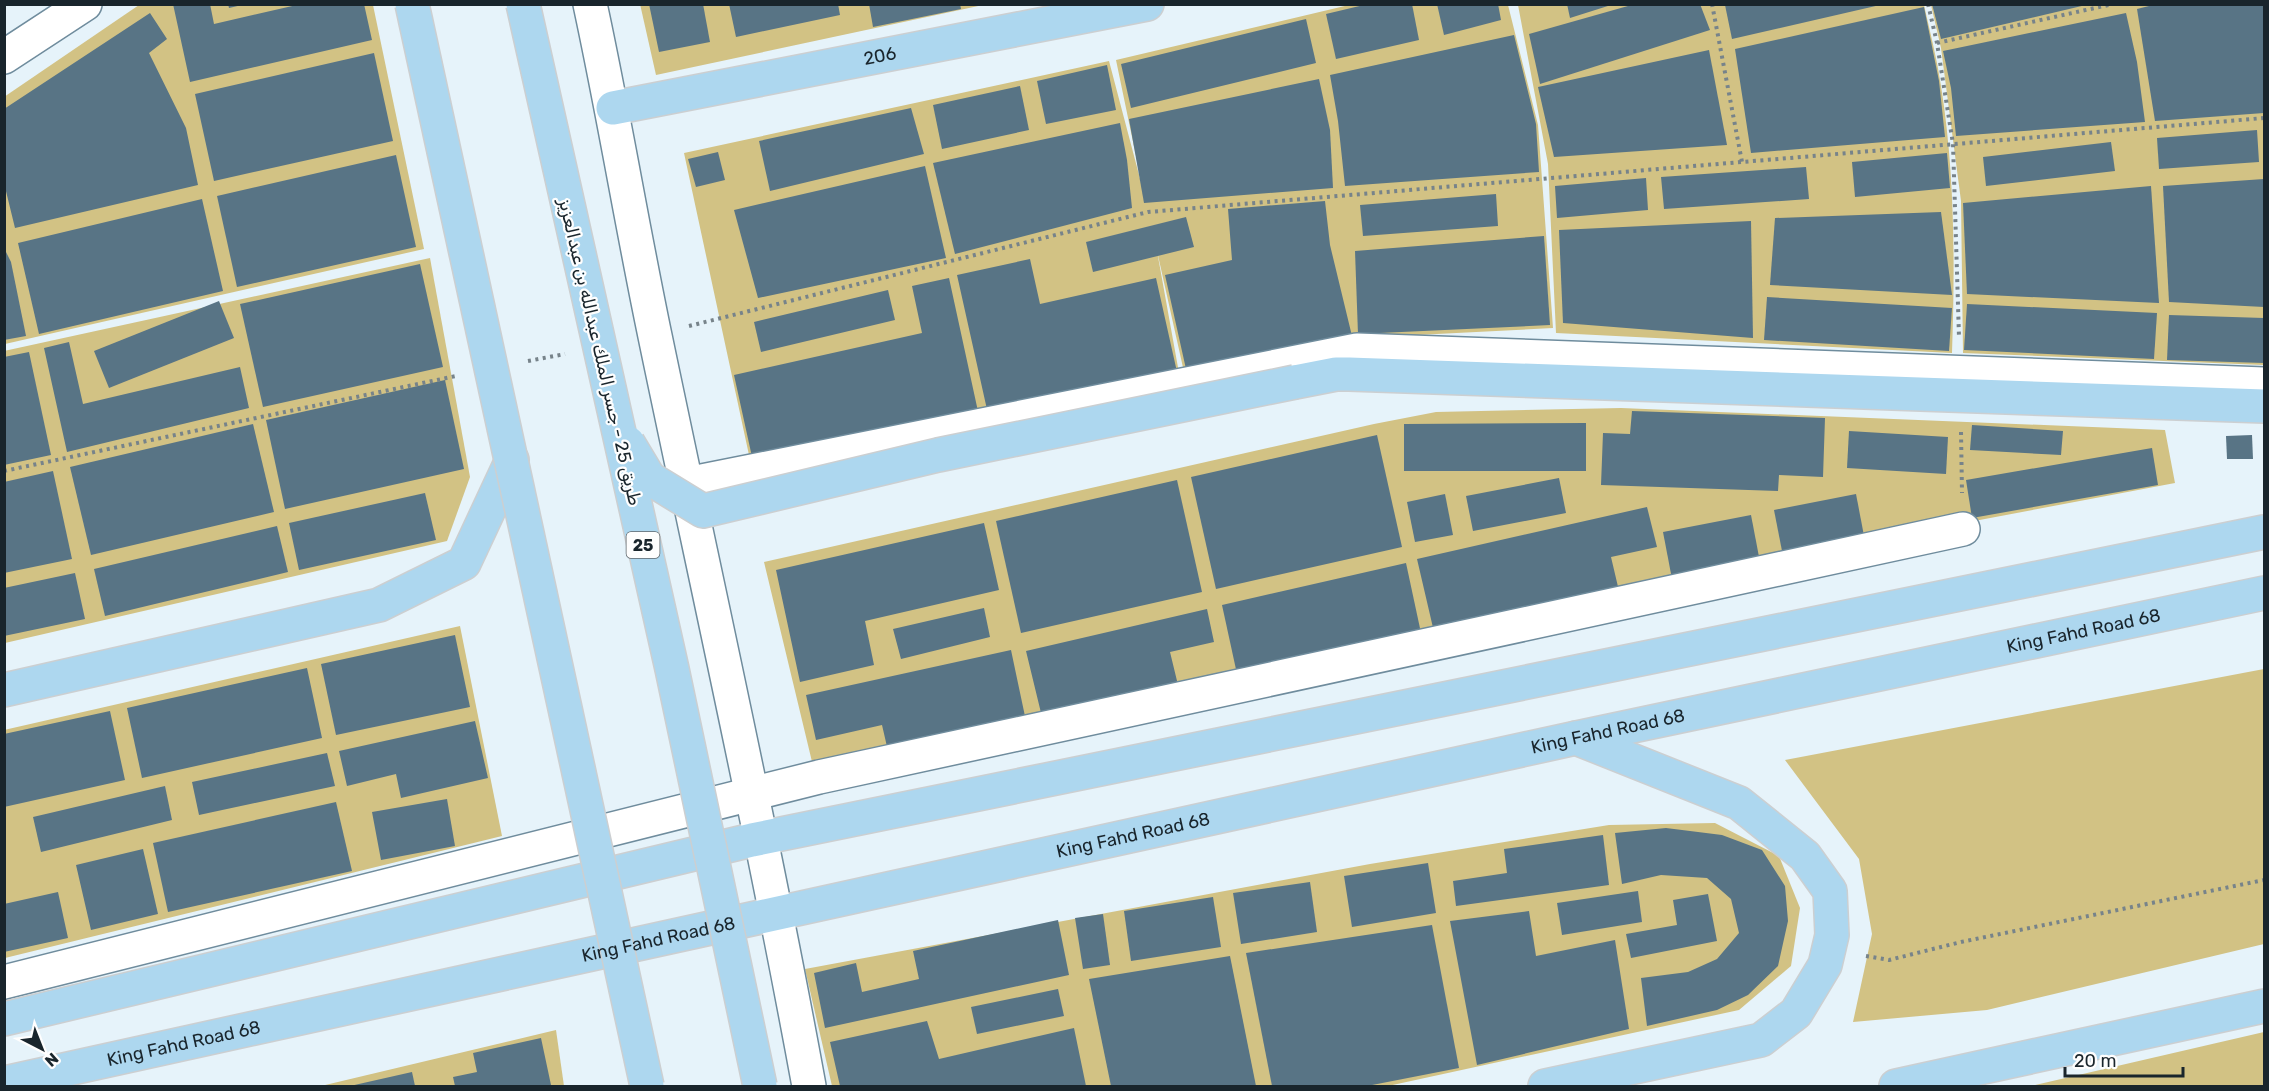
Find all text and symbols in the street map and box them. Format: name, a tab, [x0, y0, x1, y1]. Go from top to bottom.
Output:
street label: 206	[862, 42, 898, 70]
street label: طريق 25 - جسر الملك عبدالله بن عبدالعزيز	[554, 195, 646, 508]
road number: 25	[626, 532, 660, 558]
street label: King Fahd Road 68	[2004, 604, 2162, 658]
street label: King Fahd Road 68	[1529, 704, 1687, 759]
street label: King Fahd Road 68	[1054, 808, 1212, 863]
street label: King Fahd Road 68	[580, 912, 737, 967]
street label: King Fahd Road 68	[105, 1016, 263, 1071]
north arrow	[12, 1019, 72, 1079]
scale bar	[2065, 1040, 2184, 1078]
text: N	[41, 1049, 62, 1071]
text: 20 m	[2074, 1050, 2116, 1072]

